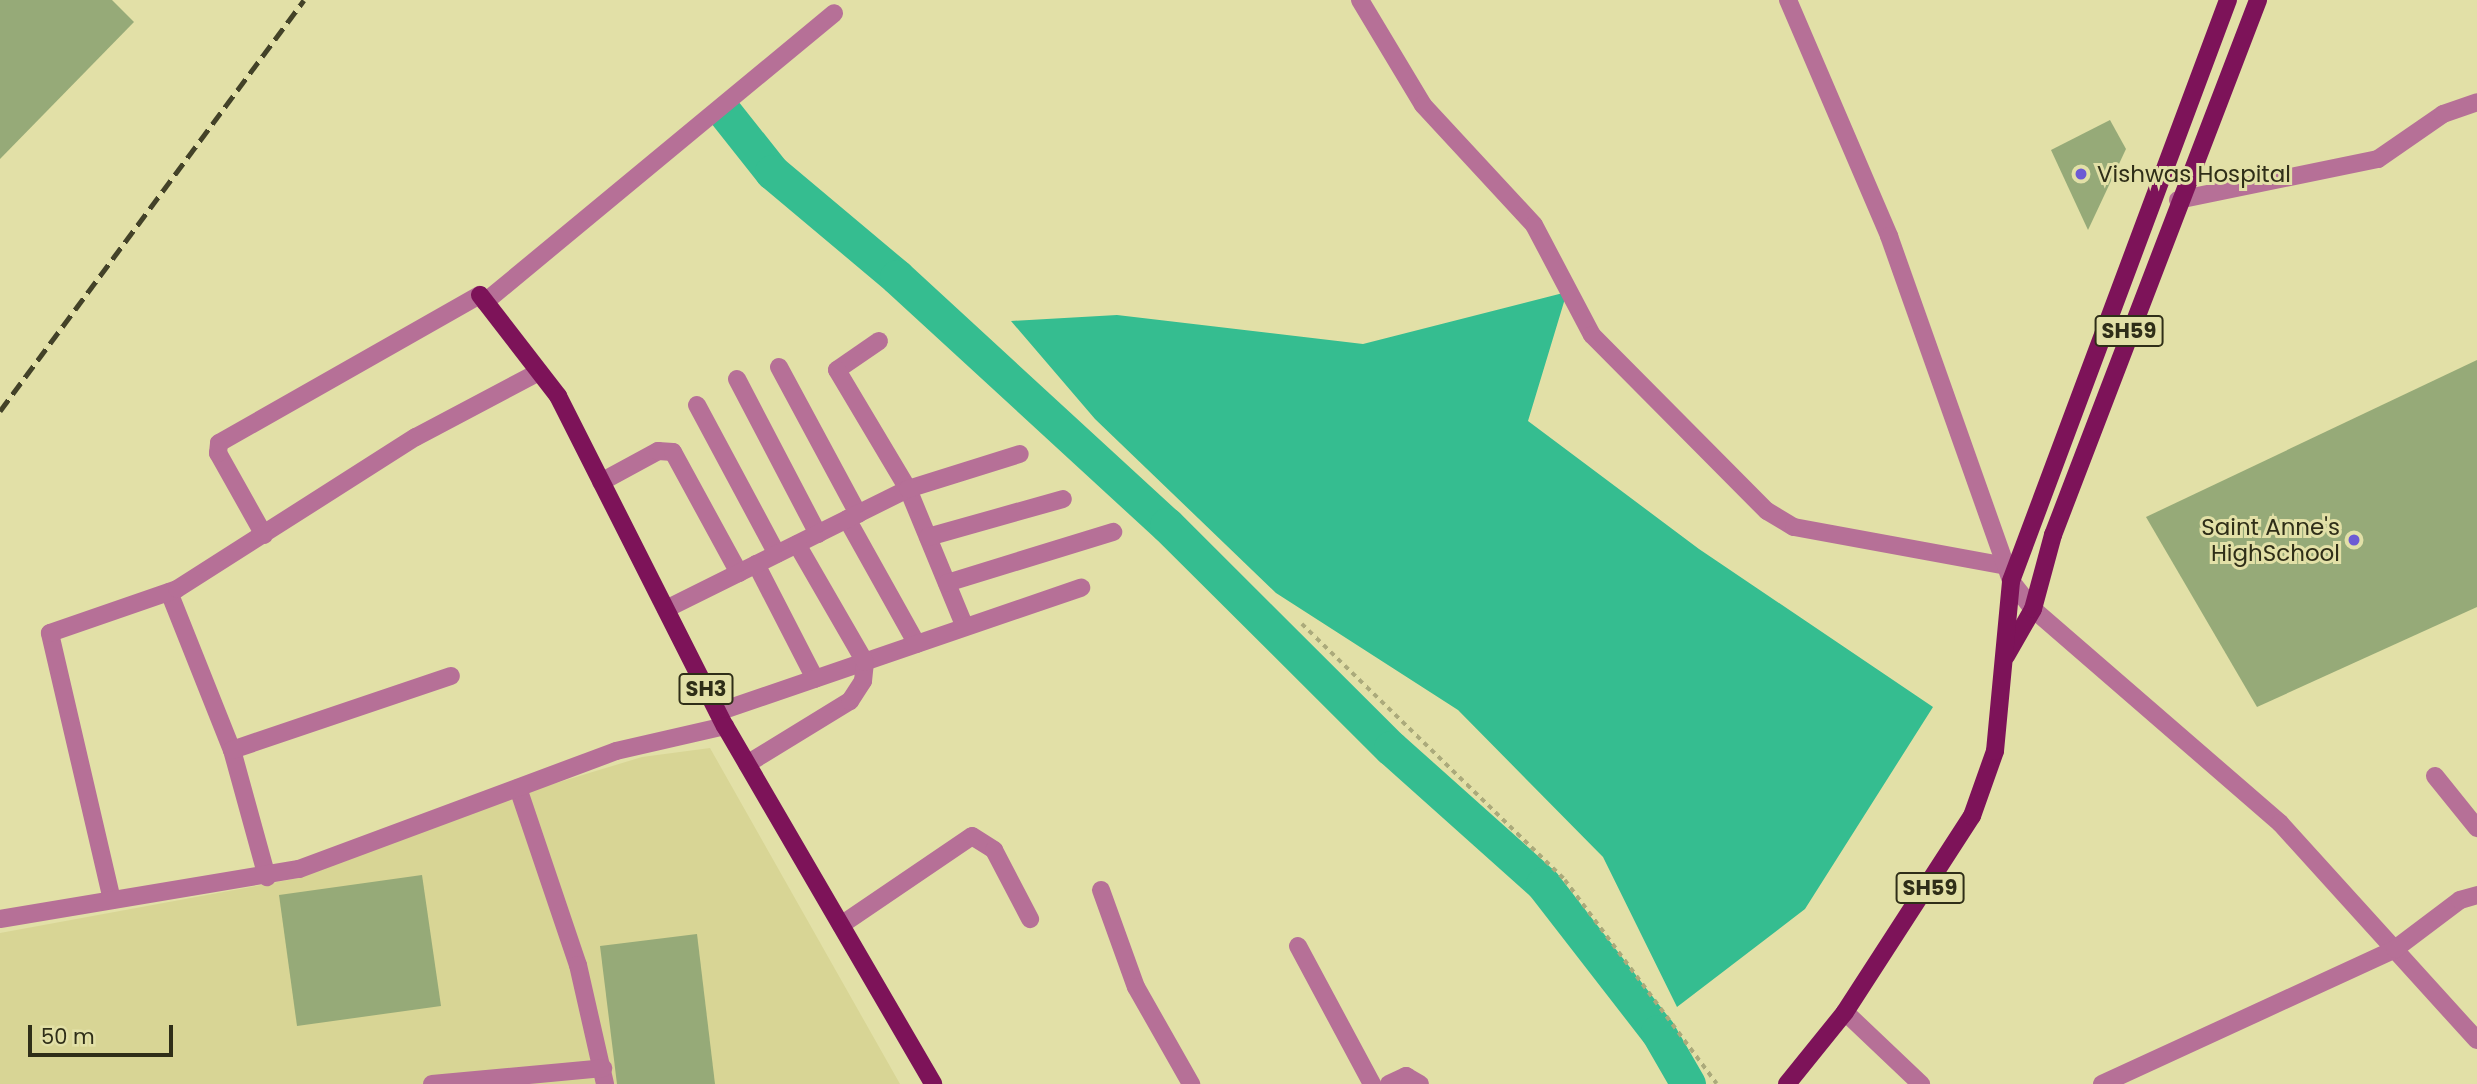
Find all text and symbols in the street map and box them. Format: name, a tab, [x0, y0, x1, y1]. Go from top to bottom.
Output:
place label: Vishwas Hospital	[2097, 160, 2291, 188]
marker: Vishwas Hospital	[2071, 164, 2091, 184]
road number: SH59	[2094, 314, 2164, 348]
place label: Saint Anne's HighSchool	[2201, 513, 2340, 567]
marker: Saint Anne's HighSchool	[2346, 532, 2362, 548]
road number: SH3	[678, 672, 734, 706]
road number: SH59	[1895, 870, 1965, 906]
scale bar	[32, 1010, 177, 1054]
text: 50 m	[41, 1022, 95, 1051]

